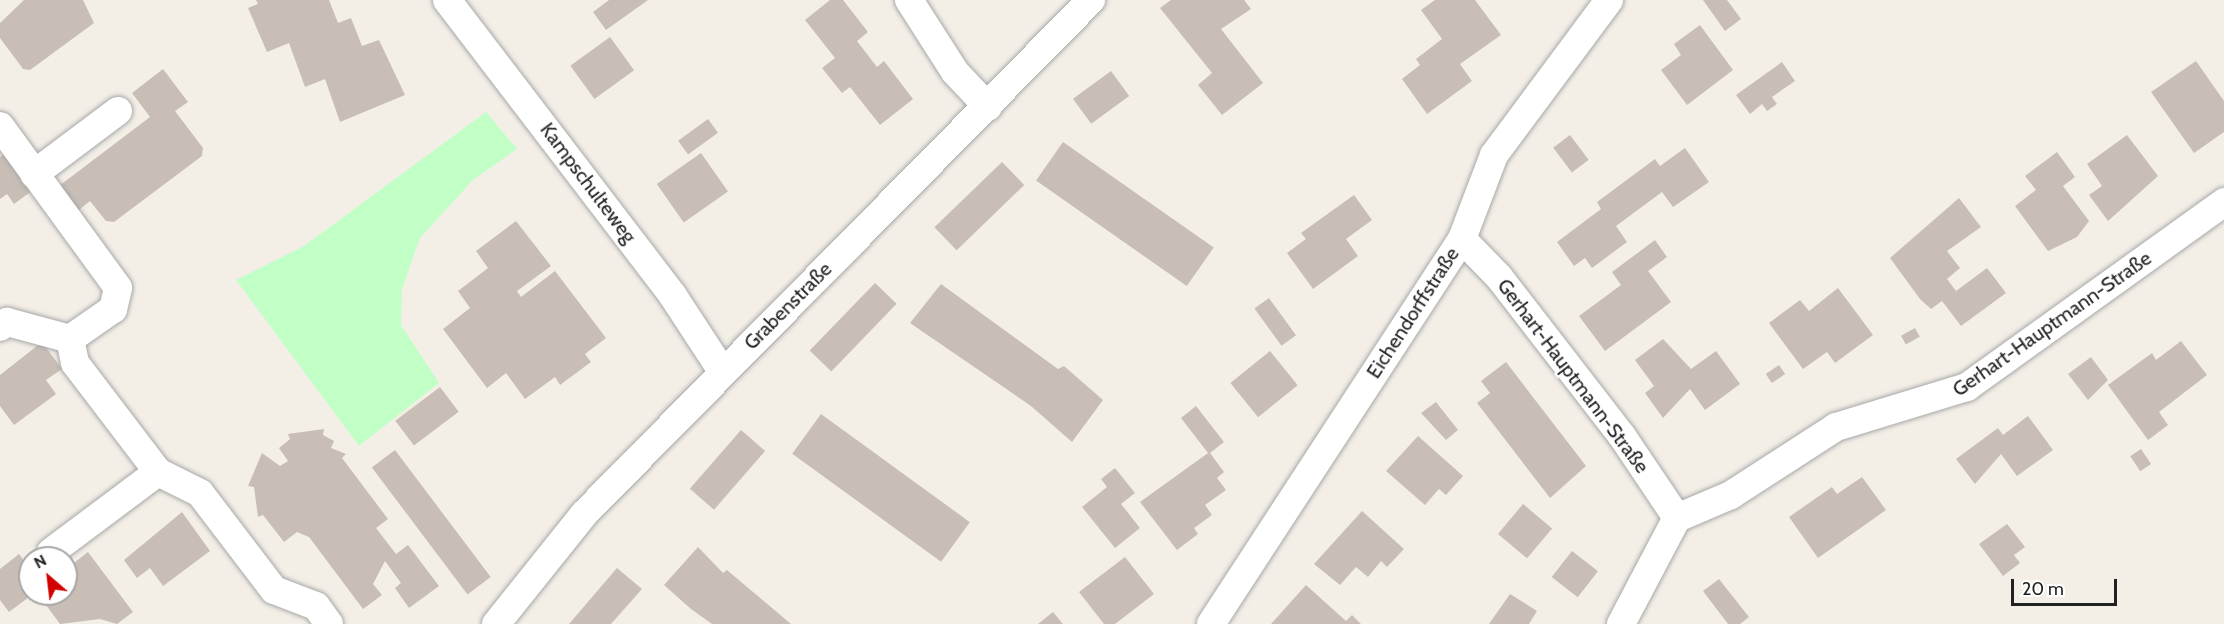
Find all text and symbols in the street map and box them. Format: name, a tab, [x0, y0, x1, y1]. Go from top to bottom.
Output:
street label: Kampschulteweg	[535, 118, 641, 248]
street label: Eichendorffstraße	[1362, 243, 1464, 383]
street label: Gerhart-Hauptmann-Straße	[1948, 246, 2156, 402]
street label: Grabenstraße	[739, 257, 837, 355]
street label: Gerhart-Hauptmann-Straße	[1492, 274, 1654, 478]
north arrow	[18, 546, 78, 606]
text: N	[31, 550, 50, 572]
scale bar	[2014, 567, 2120, 605]
text: 20 m	[2022, 578, 2064, 600]

